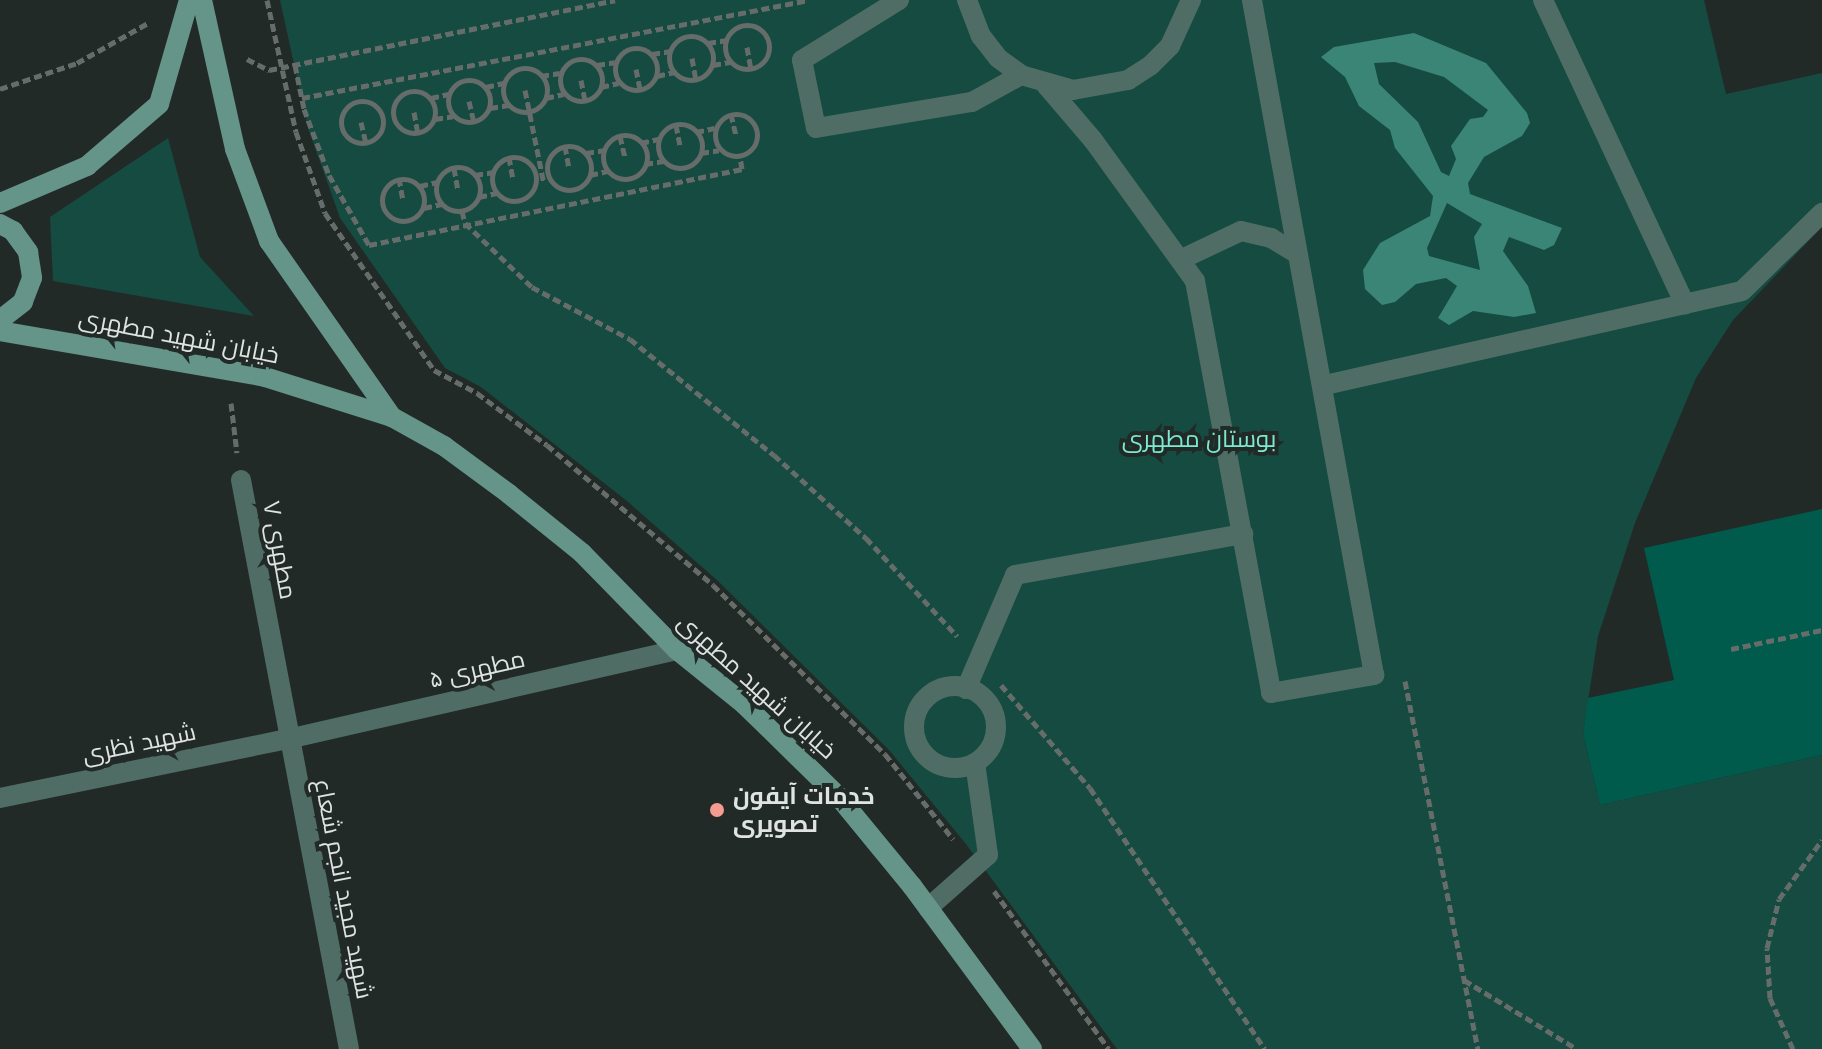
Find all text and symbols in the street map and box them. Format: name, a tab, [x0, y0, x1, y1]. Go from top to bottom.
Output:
street label: خیابان شهید مطهری	[76, 302, 282, 370]
park label: بوستان مطهری	[1122, 425, 1276, 453]
street label: مطهری ۷	[257, 499, 303, 601]
street label: خیابان شهید مطهری	[672, 607, 842, 765]
street label: مطهری ۵	[426, 644, 528, 694]
street label: شهید نظری	[80, 717, 198, 769]
street label: شهید مجید انجم شعاع	[309, 777, 379, 1001]
place label: خدمات آیفون تصویری	[733, 782, 875, 838]
marker: خدمات آیفون تصویری	[708, 801, 726, 819]

